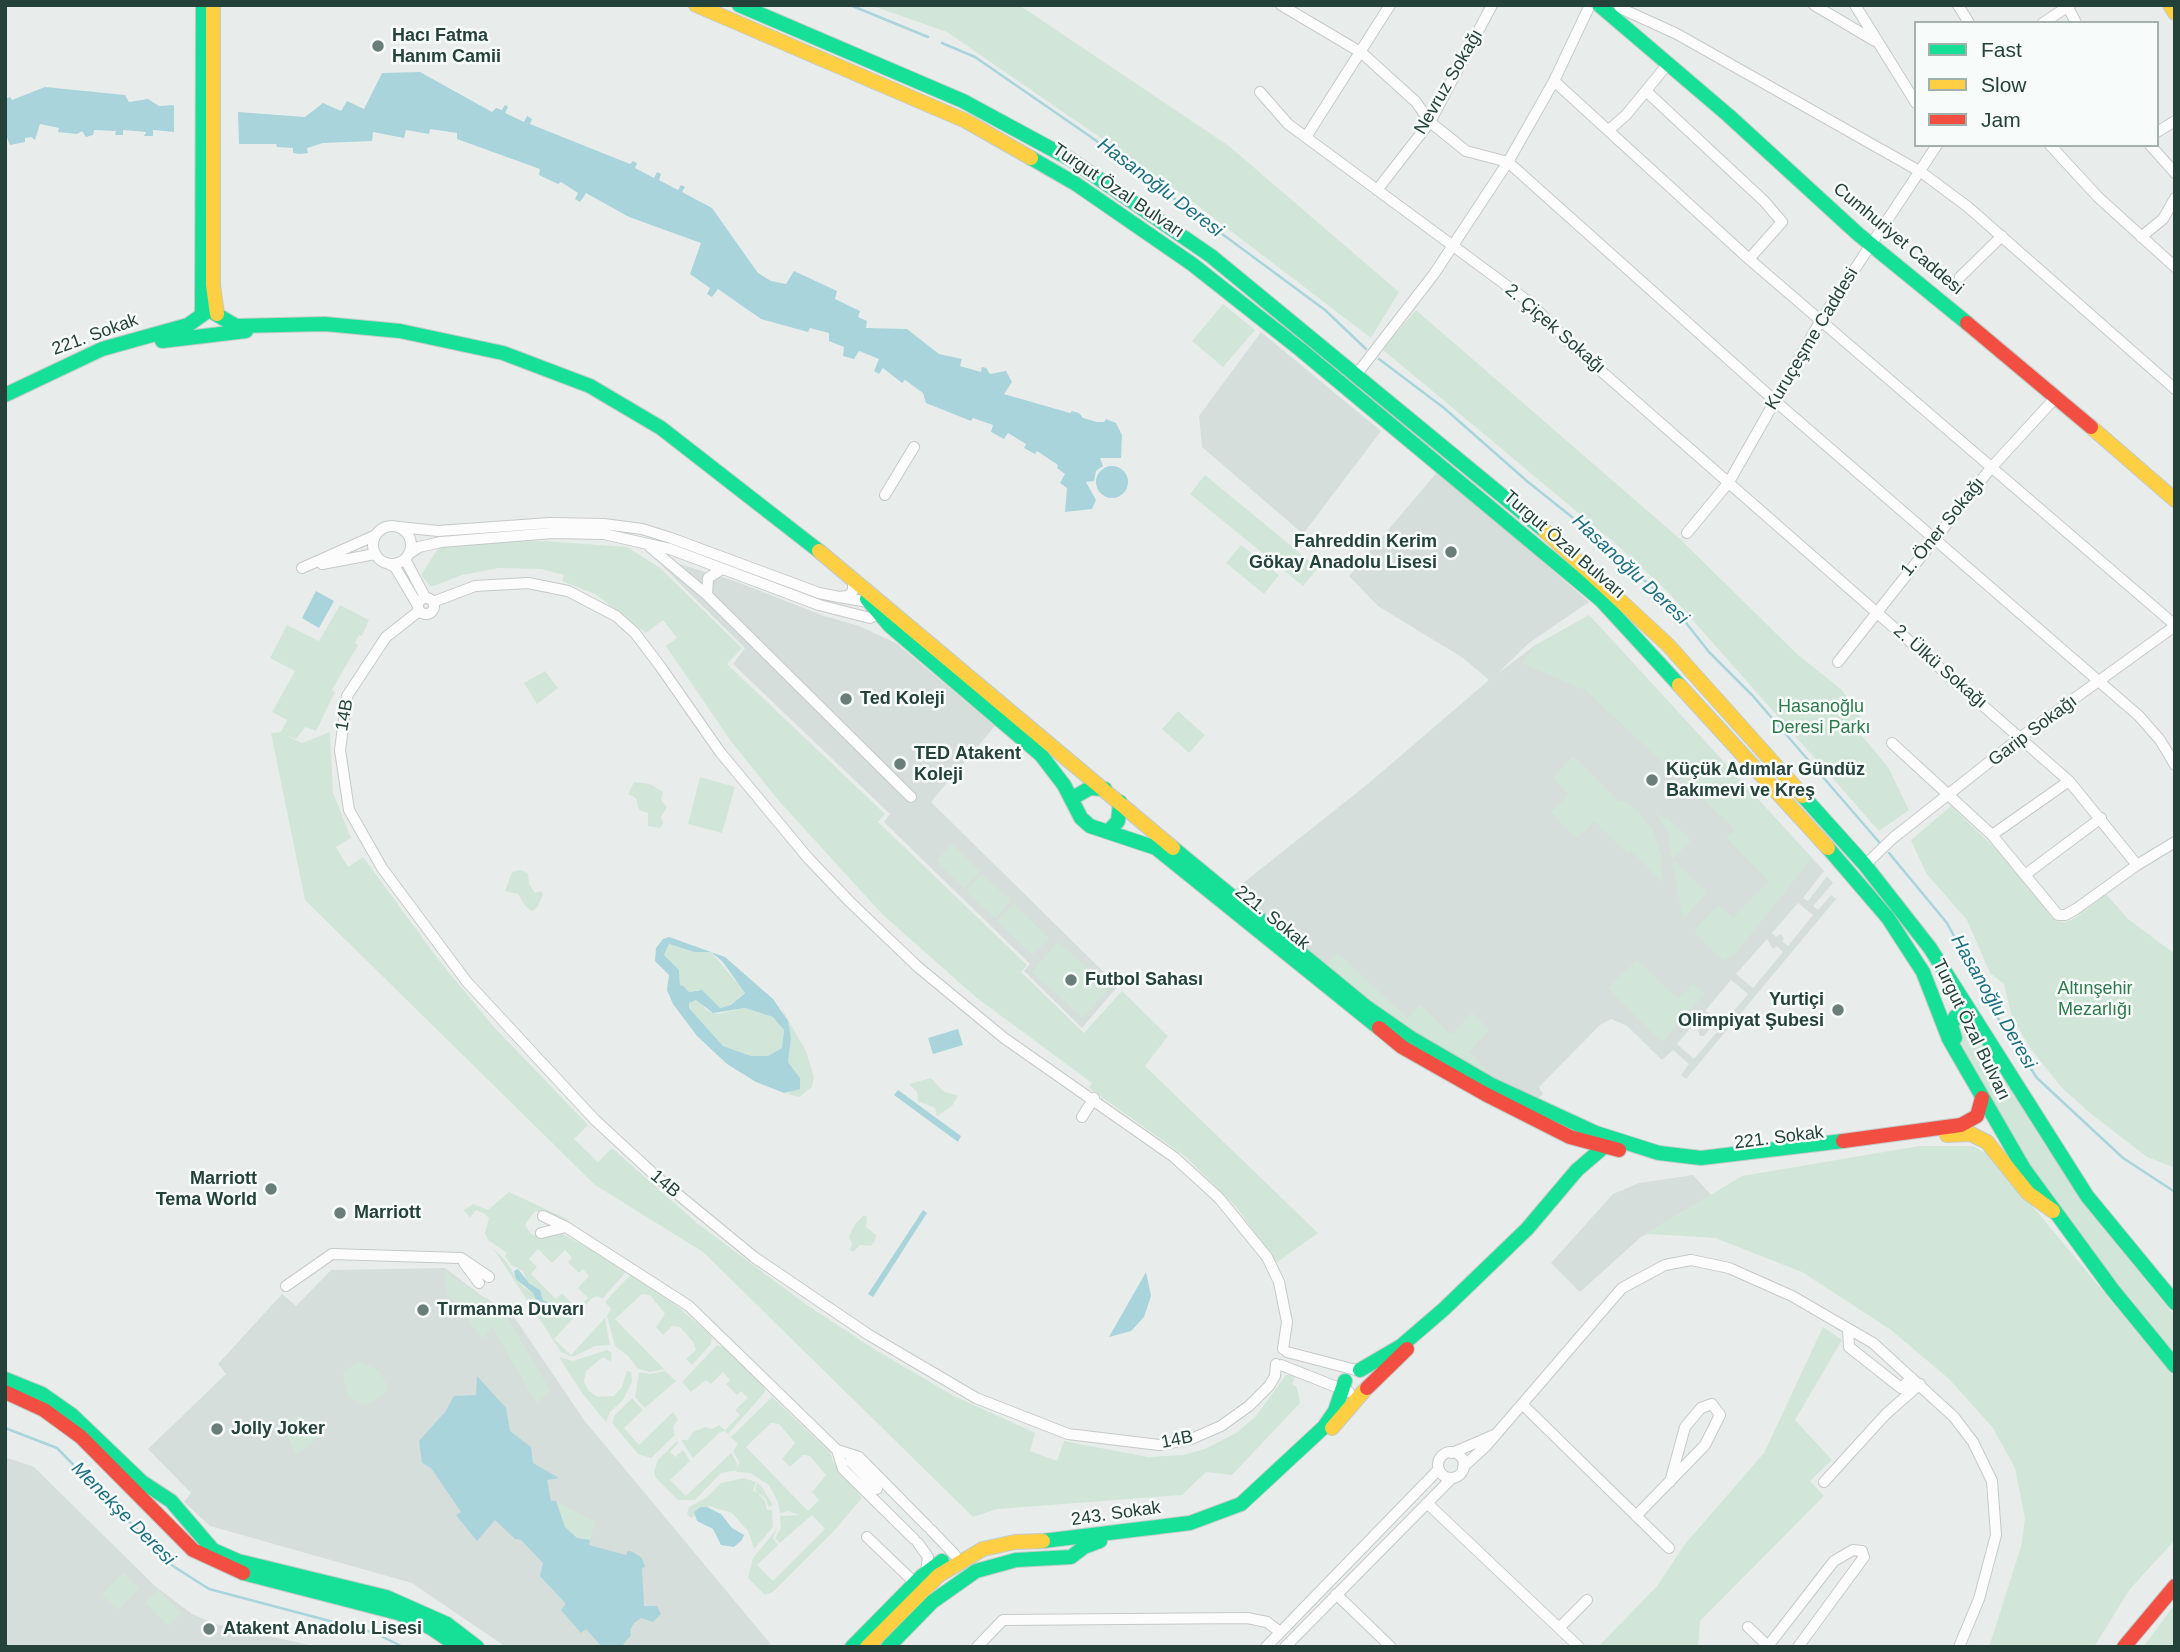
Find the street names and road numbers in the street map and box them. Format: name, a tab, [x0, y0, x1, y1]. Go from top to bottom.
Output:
street label: Nevruz Sokağı	[1410, 25, 1488, 139]
street label: Turgut Özal Bulvarı	[1048, 139, 1188, 243]
street label: Cumhuriyet Caddesi	[1829, 178, 1967, 300]
street label: Kuruçeşme Caddesi	[1761, 264, 1863, 414]
street label: 2. Çiçek Sokağı	[1500, 279, 1610, 379]
street label: 221. Sokak	[49, 309, 141, 361]
street label: 1. Öner Sokağı	[1897, 473, 1989, 581]
street label: Turgut Özal Bulvarı	[1499, 486, 1629, 604]
street label: 2. Ülkü Sokağı	[1889, 620, 1991, 714]
street label: Garip Sokağı	[1985, 691, 2081, 771]
street label: 14B	[332, 697, 358, 733]
street label: 221. Sokak	[1230, 881, 1314, 955]
street label: Turgut Özal Bulvarı	[1927, 956, 2015, 1104]
street label: 221. Sokak	[1733, 1122, 1825, 1154]
street label: 14B	[646, 1165, 684, 1203]
street label: 14B	[1159, 1426, 1195, 1454]
street label: 243. Sokak	[1070, 1497, 1162, 1531]

